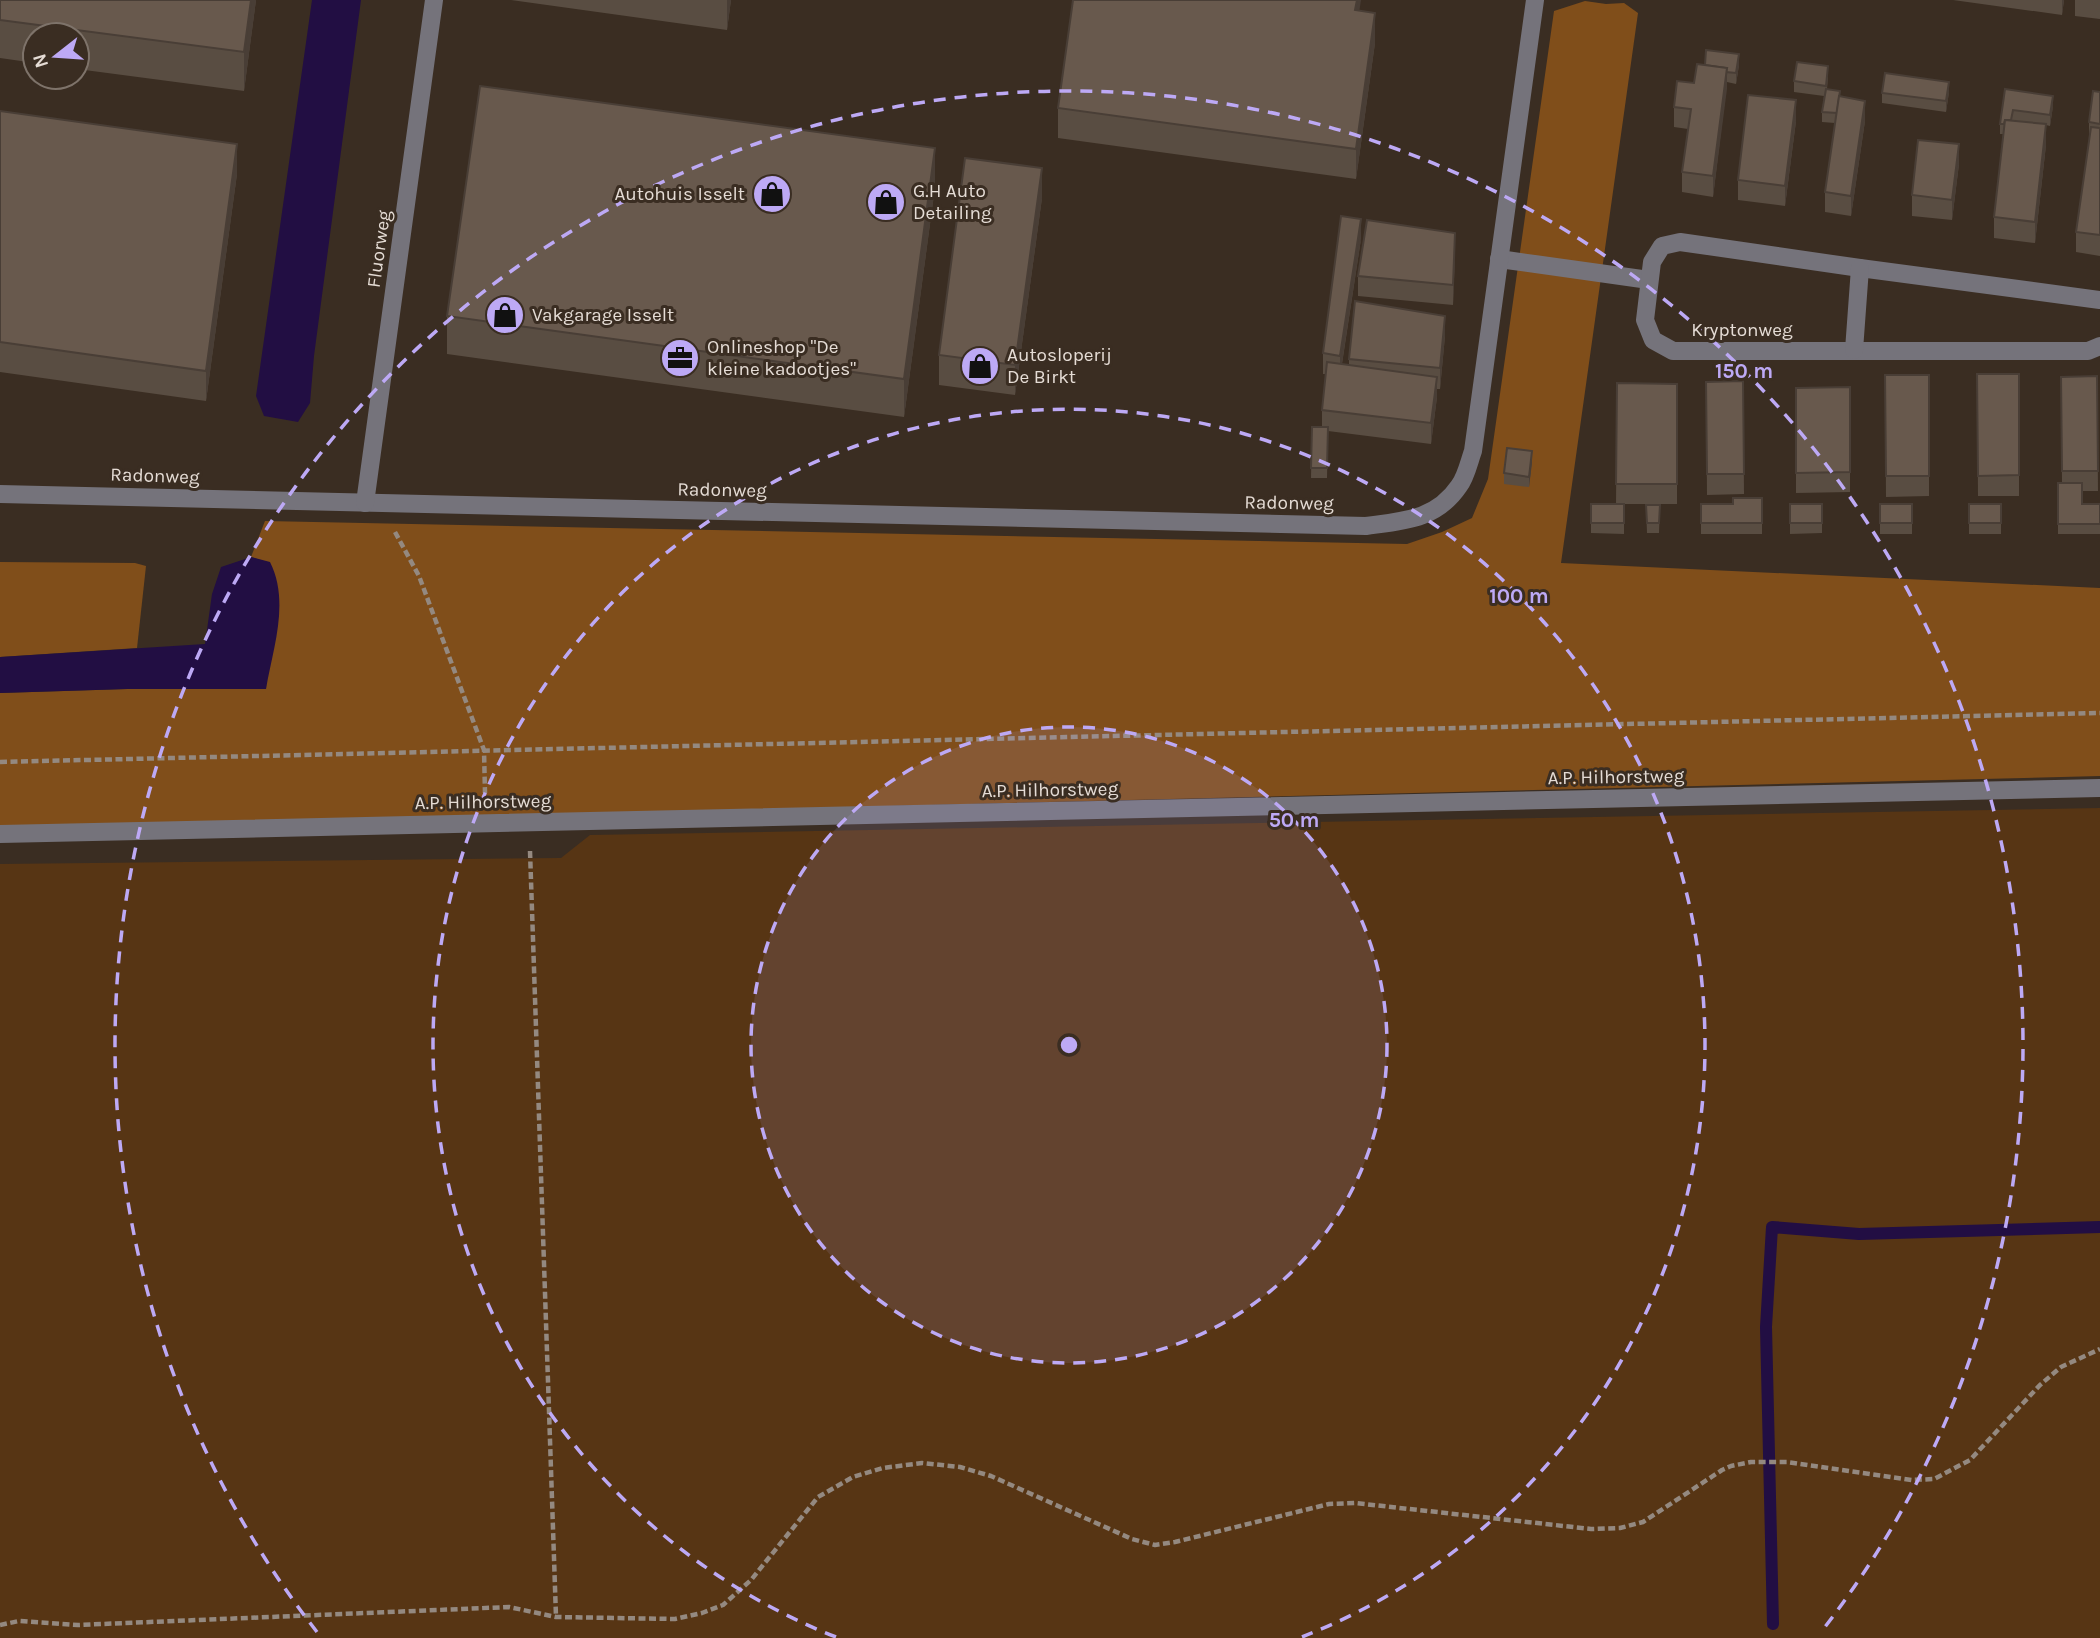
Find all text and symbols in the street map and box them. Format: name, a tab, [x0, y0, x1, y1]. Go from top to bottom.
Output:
north arrow	[21, 21, 91, 91]
text: N	[28, 51, 53, 70]
shop icon: Autohuis Isselt	[751, 173, 793, 215]
place label: G.H Auto Detailing	[913, 180, 992, 224]
shop icon: G.H Auto Detailing	[865, 181, 907, 223]
place label: Autohuis Isselt	[614, 183, 745, 205]
street label: Fluorweg	[363, 208, 395, 289]
shop icon: Vakgarage Isselt	[484, 294, 526, 336]
place label: Vakgarage Isselt	[532, 304, 674, 326]
street label: Kryptonweg	[1691, 319, 1793, 341]
place label: Onlineshop "De kleine kadootjes"	[707, 336, 856, 380]
office icon: Onlineshop "De kleine kadootjes"	[659, 337, 701, 379]
place label: Autosloperij De Birkt	[1007, 344, 1112, 388]
shop icon: Autosloperij De Birkt	[959, 345, 1001, 387]
text: 150 m	[1715, 359, 1773, 383]
street label: Radonweg	[110, 463, 200, 489]
street label: Radonweg	[677, 478, 767, 502]
street label: Radonweg	[1244, 491, 1334, 515]
text: 100 m	[1489, 584, 1549, 608]
street label: A.P. Hilhorstweg	[1548, 765, 1685, 789]
street label: A.P. Hilhorstweg	[982, 778, 1119, 802]
street label: A.P. Hilhorstweg	[415, 790, 552, 814]
text: 50 m	[1269, 808, 1319, 832]
centre of rings	[1057, 1033, 1081, 1057]

